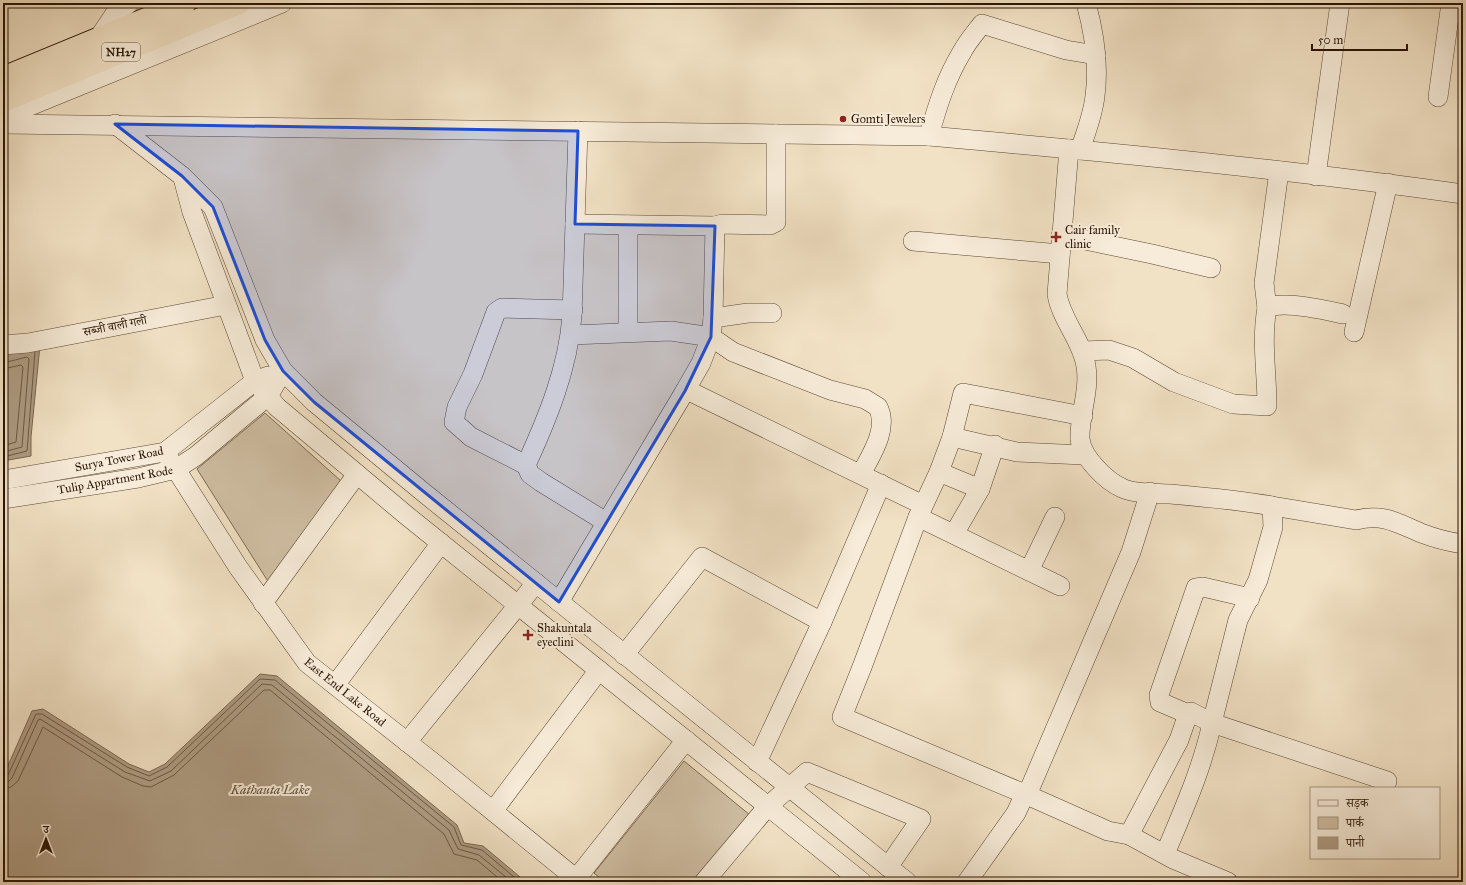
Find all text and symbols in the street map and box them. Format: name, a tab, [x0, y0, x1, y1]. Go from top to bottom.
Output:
scale bar	[1312, 26, 1407, 52]
text: 50 m	[1318, 33, 1343, 47]
road number: NH27	[102, 43, 140, 61]
place label: Gomti Jewelers	[851, 112, 925, 127]
marker: Gomti Jewelers	[838, 114, 848, 124]
place label: Cair family clinic	[1065, 223, 1120, 251]
marker: Cair family clinic	[1050, 231, 1062, 243]
street label: सब्जी वाली गली	[81, 312, 149, 339]
street label: Surya Tower Road	[74, 444, 164, 474]
street label: Tulip Appartment Rode	[56, 463, 174, 497]
place label: Shakuntala eyeclini	[537, 621, 593, 649]
marker: Shakuntala eyeclini	[522, 629, 534, 641]
street label: East End Lake Road	[301, 655, 389, 729]
water label: Kathauta Lake	[230, 782, 310, 798]
legend	[1310, 787, 1440, 859]
text: सड़क	[1345, 796, 1370, 810]
text: पार्क	[1345, 816, 1365, 830]
north arrow	[26, 819, 66, 859]
text: उ	[42, 823, 50, 836]
text: पानी	[1345, 835, 1365, 850]

